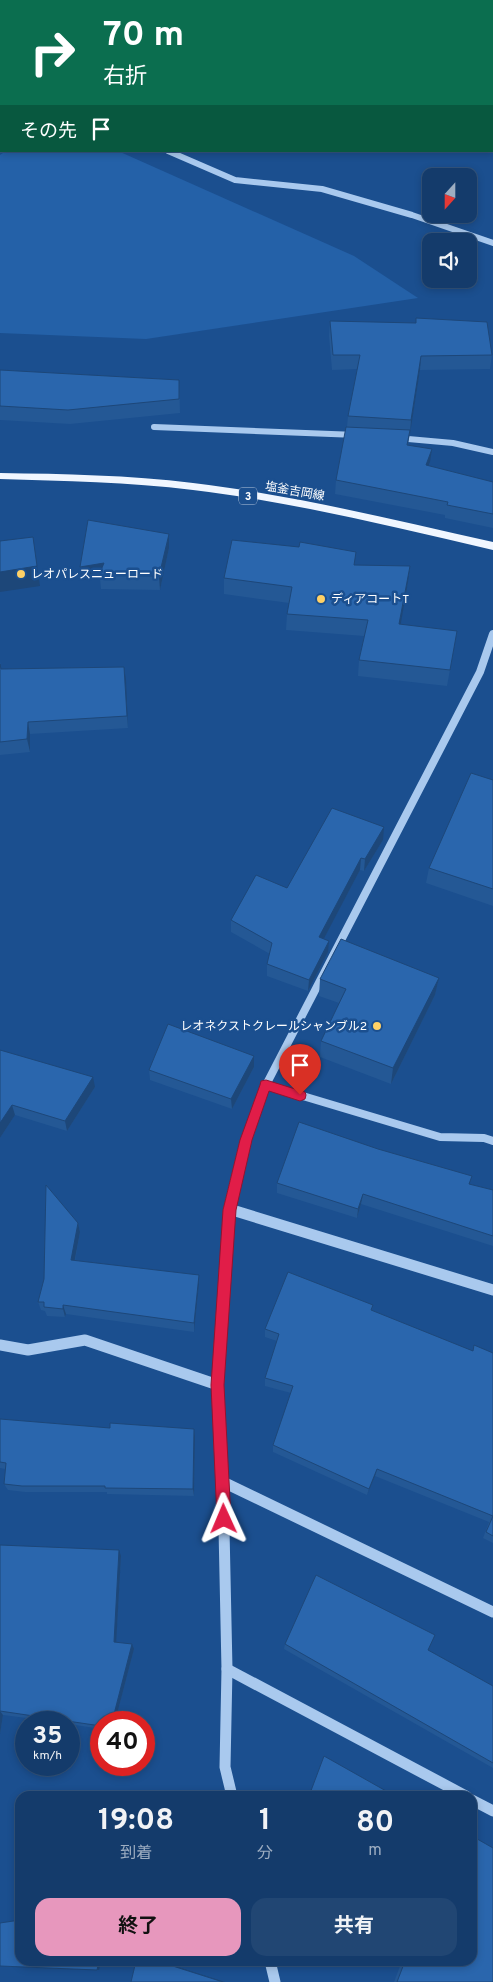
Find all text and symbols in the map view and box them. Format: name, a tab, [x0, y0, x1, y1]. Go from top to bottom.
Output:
text: 70 m	[103, 14, 184, 58]
icon: right	[20, 20, 85, 85]
text: 右折	[103, 64, 147, 91]
icon: arrive	[87, 115, 115, 143]
text: その先	[20, 120, 77, 144]
north arrow	[422, 168, 478, 222]
map controls	[422, 168, 477, 288]
button: sound	[422, 233, 477, 288]
street label: 塩釜吉岡線	[264, 479, 326, 505]
road number: 3	[239, 488, 257, 504]
place label: レオパレスニューロード	[31, 567, 163, 583]
marker: レオパレスニューロード	[15, 568, 27, 580]
place label: ディアコートT	[331, 592, 409, 608]
marker: ディアコートT	[315, 593, 327, 605]
place label: レオネクストクレールシャンブル2	[180, 1019, 367, 1035]
marker: レオネクストクレールシャンブル2	[371, 1020, 383, 1032]
pin	[279, 1044, 321, 1095]
icon: arrive	[286, 1051, 314, 1079]
position arrow	[197, 1492, 249, 1544]
speed limit sign: 40	[90, 1711, 155, 1776]
text: 35	[32, 1721, 63, 1753]
text: km/h	[33, 1748, 62, 1764]
text: 19:08	[98, 1803, 174, 1840]
text: 1	[259, 1803, 271, 1840]
text: 80	[356, 1805, 394, 1842]
text: m	[368, 1841, 382, 1861]
text: 到着	[120, 1844, 152, 1864]
text: 分	[257, 1844, 273, 1864]
button: 終了	[35, 1898, 241, 1956]
button: 共有	[251, 1898, 457, 1956]

